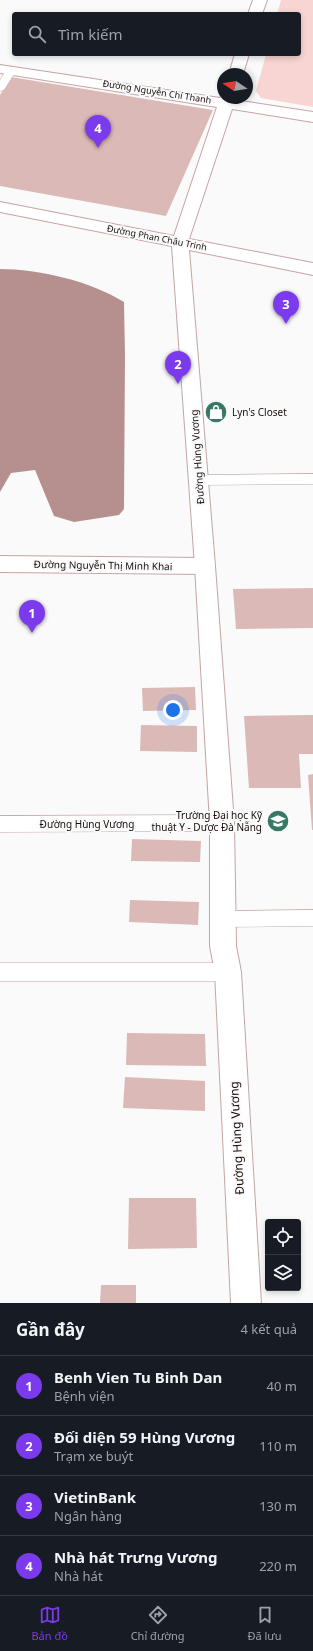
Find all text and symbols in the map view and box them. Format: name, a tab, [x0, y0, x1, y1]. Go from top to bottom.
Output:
search box	[12, 12, 301, 56]
icon: search	[26, 23, 48, 45]
text: Tìm kiếm	[58, 24, 123, 44]
north arrow	[217, 68, 253, 104]
street label: Đường Nguyễn Chí Thanh	[102, 76, 212, 107]
pin: 4	[85, 115, 111, 148]
street label: Đường Phan Châu Trinh	[106, 221, 208, 254]
pin: 3	[273, 291, 299, 324]
pin: 2	[165, 351, 191, 384]
shop icon: Lyn's Closet	[203, 399, 229, 425]
place label: Lyn's Closet	[232, 405, 287, 419]
street label: Đường Hùng Vương	[187, 409, 207, 505]
street label: Đường Nguyễn Thị Minh Khai	[34, 557, 172, 573]
pin: 1	[19, 600, 45, 633]
your location	[163, 700, 183, 720]
place label: Trường Đại học Kỹ thuật Y - Dược Đà Nẵng	[151, 808, 263, 834]
school or university icon: Trường Đại học Kỹ thuật Y - Dược Đà Nẵng	[265, 808, 291, 834]
street label: Đường Hùng Vương	[40, 817, 134, 831]
street label: Đường Hùng Vương	[225, 1081, 248, 1195]
map controls	[265, 1219, 301, 1291]
button: locate	[265, 1219, 301, 1255]
button: layers	[265, 1255, 301, 1291]
text: Gần đây	[16, 1318, 85, 1341]
text: 4 kết quả	[241, 1320, 297, 1338]
text: Benh Vien Tu Binh Dan	[54, 1367, 222, 1387]
text: 1	[25, 1377, 33, 1395]
text: 40 m	[267, 1377, 297, 1395]
text: Bệnh viện	[54, 1387, 115, 1405]
text: Đối diện 59 Hùng Vương	[54, 1427, 235, 1447]
text: 2	[25, 1437, 33, 1455]
text: 110 m	[259, 1437, 297, 1455]
text: Trạm xe buýt	[54, 1447, 133, 1465]
text: VietinBank	[54, 1487, 136, 1507]
text: 3	[25, 1497, 33, 1515]
text: 130 m	[259, 1497, 297, 1515]
text: Ngân hàng	[54, 1507, 122, 1525]
text: Nhà hát Trưng Vương	[54, 1547, 217, 1567]
text: 4	[25, 1557, 33, 1575]
text: 220 m	[259, 1557, 297, 1575]
text: Nhà hát	[54, 1567, 103, 1585]
tab: Bản đồ	[31, 1604, 68, 1643]
tab: Chỉ đường	[131, 1604, 185, 1643]
tab: Đã lưu	[247, 1604, 282, 1643]

